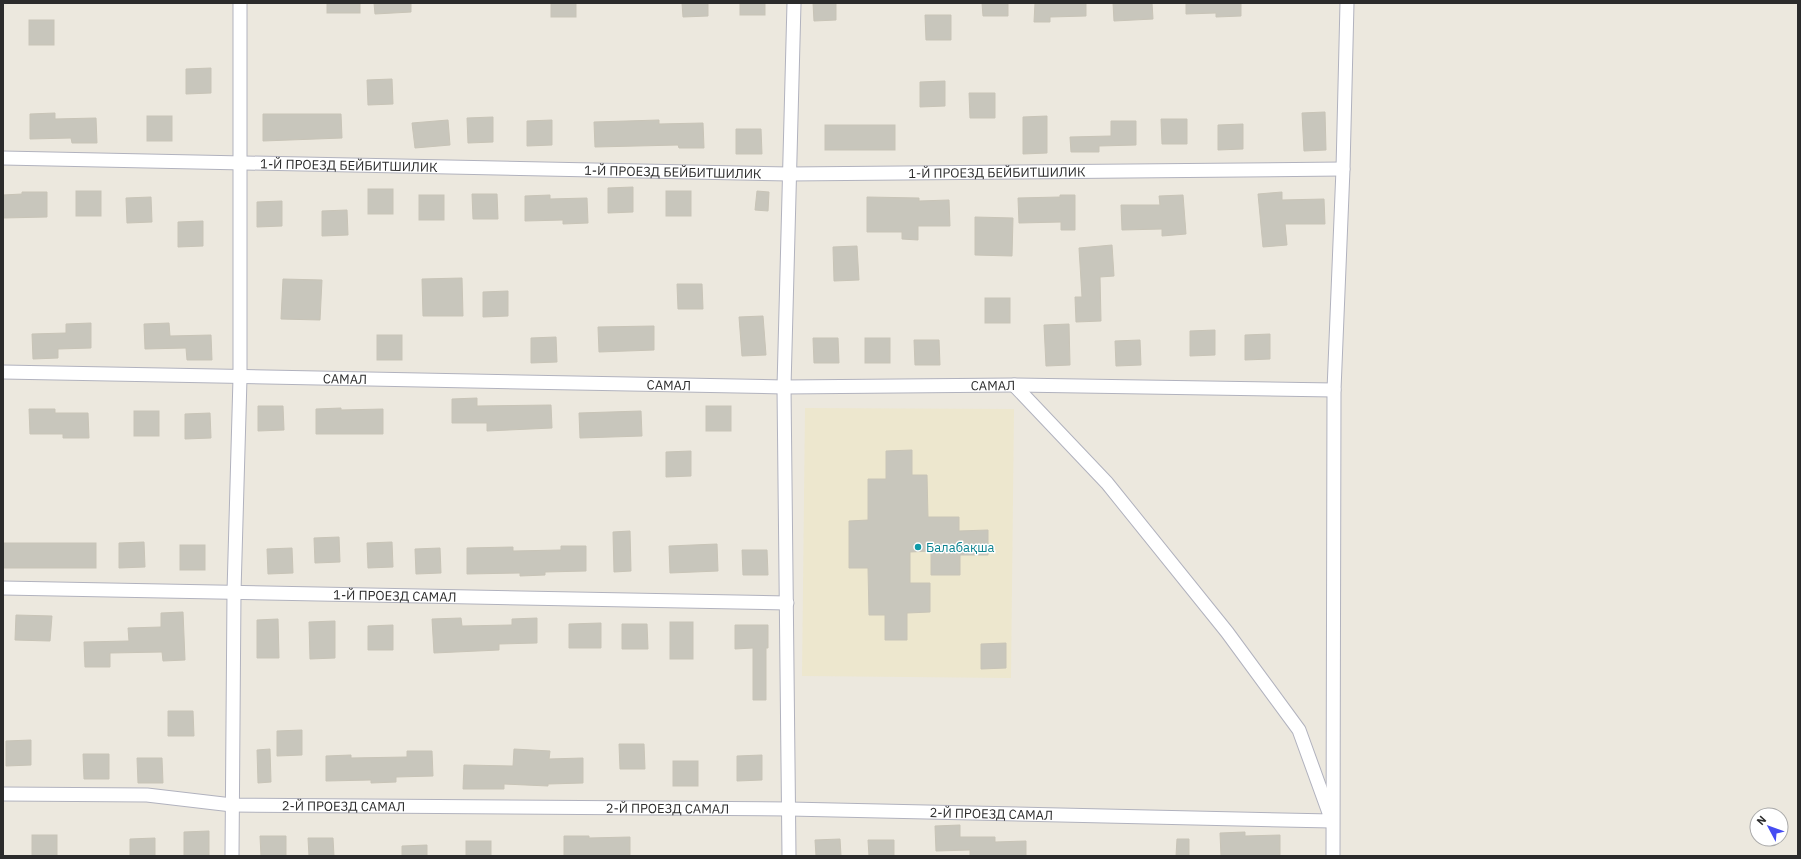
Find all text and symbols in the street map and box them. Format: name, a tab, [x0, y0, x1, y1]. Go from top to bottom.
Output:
street label: 1-Й ПРОЕЗД БЕЙБИТШИЛИК	[260, 155, 438, 176]
street label: 1-Й ПРОЕЗД БЕЙБИТШИЛИК	[584, 162, 762, 182]
street label: 1-Й ПРОЕЗД БЕЙБИТШИЛИК	[908, 163, 1086, 182]
street label: САМАЛ	[323, 370, 367, 388]
street label: САМАЛ	[647, 376, 691, 394]
street label: САМАЛ	[971, 377, 1015, 394]
place label: Балабақша	[926, 539, 995, 556]
marker: Балабақша	[913, 542, 923, 552]
street label: 1-Й ПРОЕЗД САМАЛ	[333, 586, 457, 606]
street label: 2-Й ПРОЕЗД САМАЛ	[282, 797, 405, 815]
street label: 2-Й ПРОЕЗД САМАЛ	[606, 800, 729, 818]
street label: 2-Й ПРОЕЗД САМАЛ	[929, 804, 1053, 824]
north arrow	[1749, 807, 1789, 847]
text: N	[1754, 813, 1769, 828]

